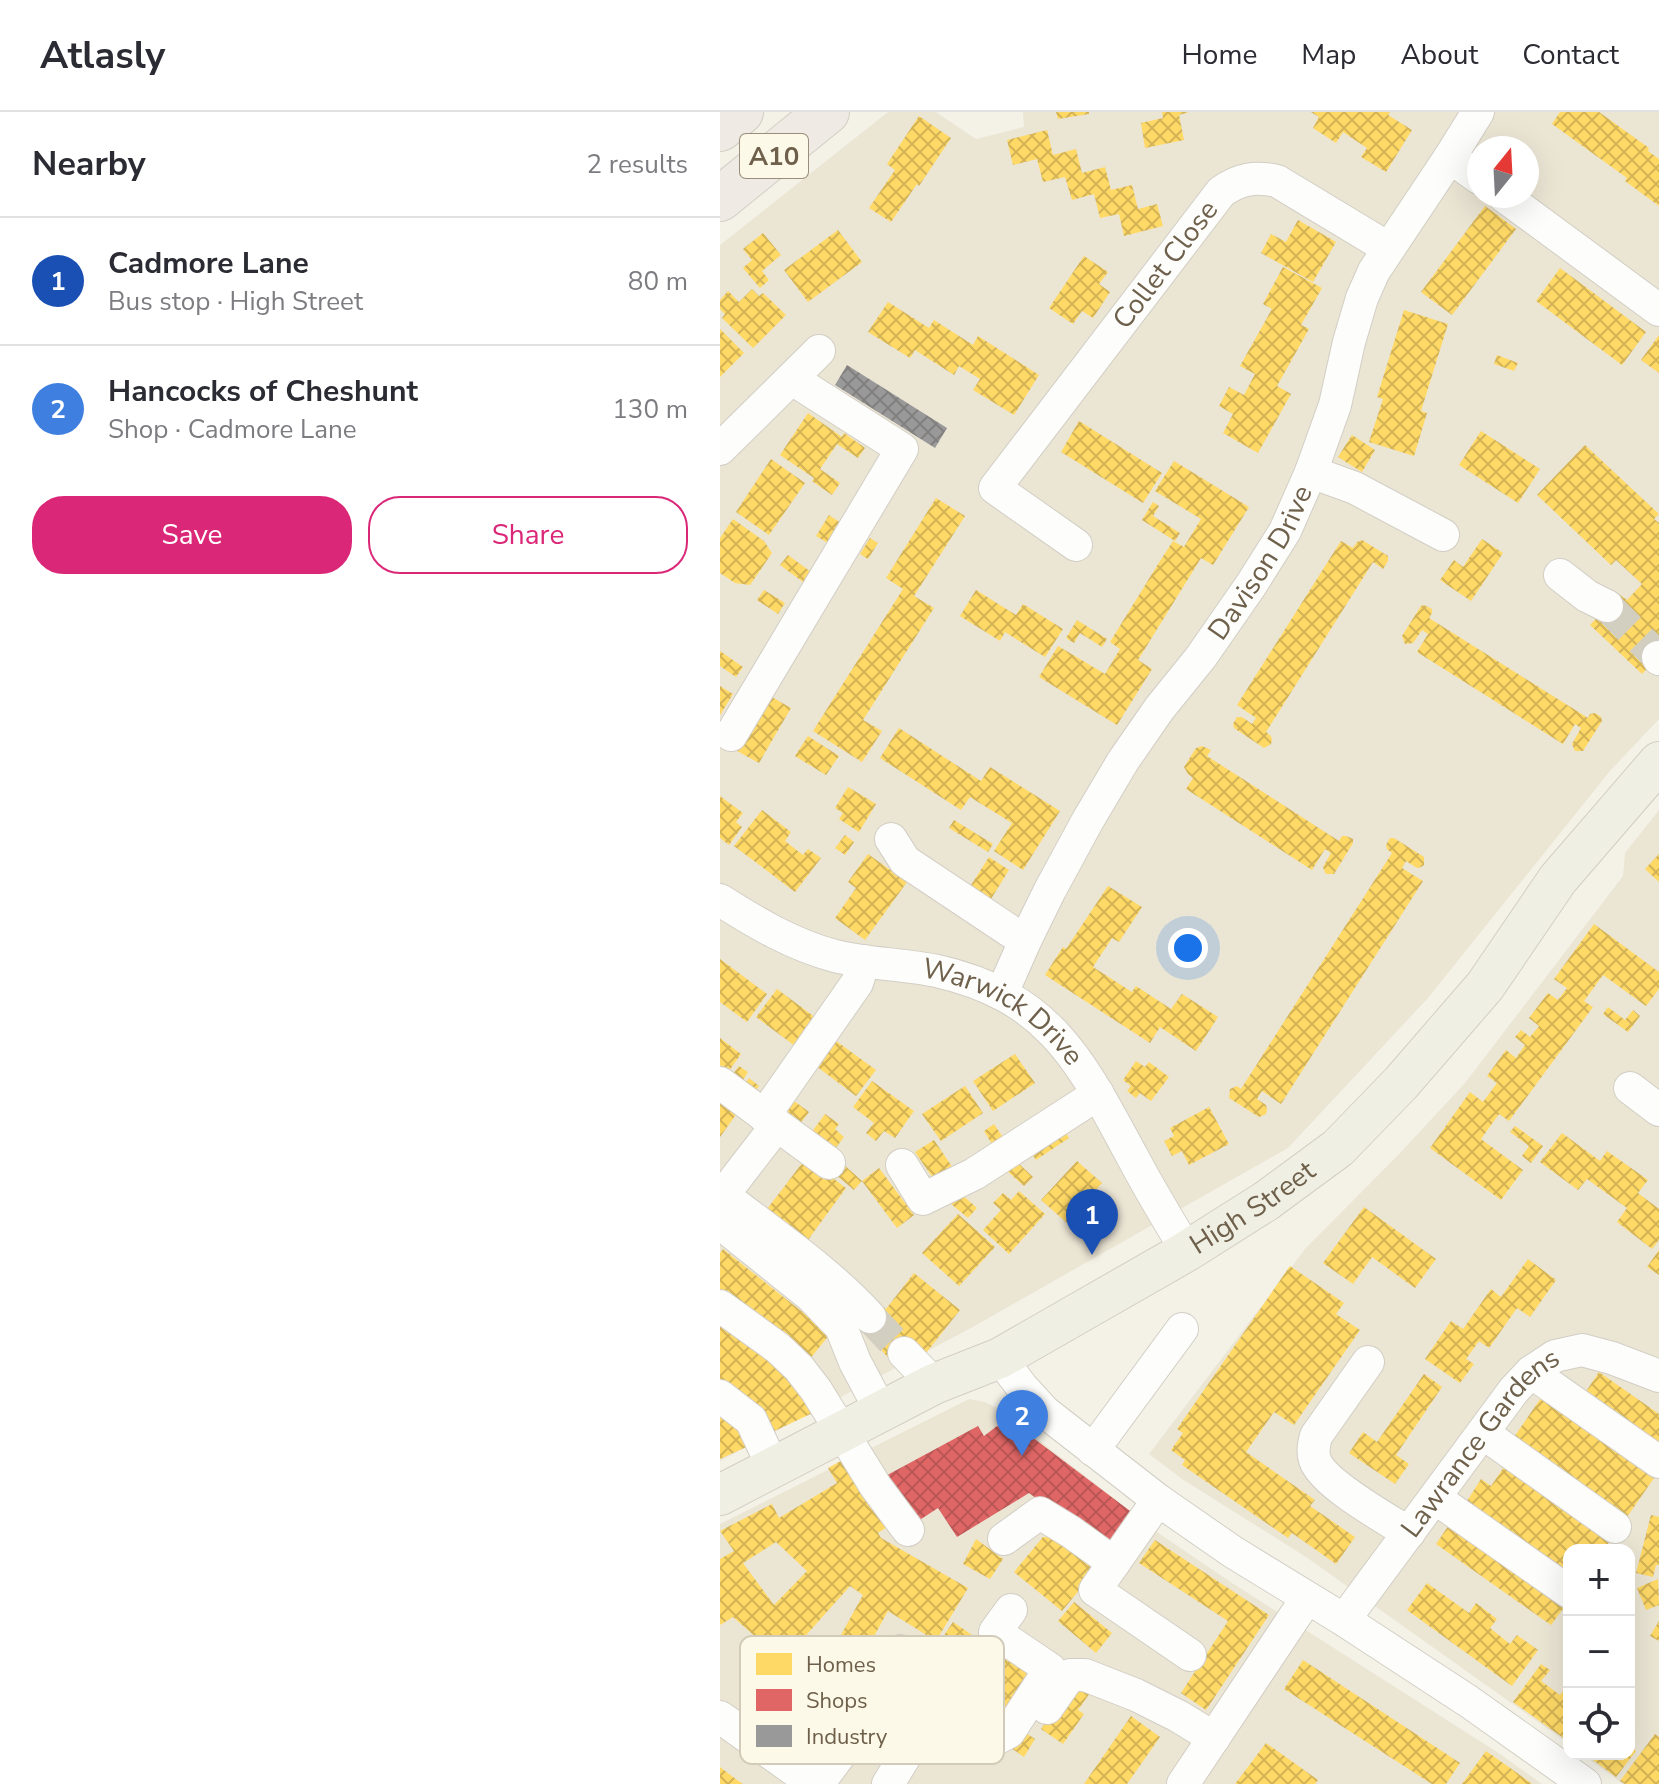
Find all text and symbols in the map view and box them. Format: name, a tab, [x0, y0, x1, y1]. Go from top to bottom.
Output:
text: Atlasly	[40, 30, 165, 81]
text: Home	[1182, 36, 1257, 74]
text: Map	[1301, 36, 1356, 74]
text: About	[1400, 36, 1478, 74]
text: Contact	[1522, 36, 1619, 74]
road number: A10	[740, 134, 808, 178]
north arrow	[1467, 136, 1539, 208]
text: Nearby	[32, 141, 146, 187]
text: 2 results	[587, 147, 688, 182]
street label: Collet Close	[1104, 192, 1227, 337]
text: Cadmore Lane	[108, 243, 309, 284]
text: 1	[50, 264, 66, 299]
text: 80 m	[628, 264, 688, 299]
text: Bus stop · High Street	[108, 284, 363, 319]
text: Hancocks of Cheshunt	[108, 371, 418, 412]
text: 2	[50, 392, 66, 427]
text: 130 m	[612, 392, 688, 427]
text: Shop · Cadmore Lane	[108, 412, 357, 447]
street label: Davison Drive	[1199, 479, 1322, 648]
button: Save	[32, 496, 352, 574]
button: Share	[368, 496, 688, 574]
your location	[1168, 928, 1208, 968]
street label: Warwick Drive	[919, 949, 1092, 1073]
street label: High Street	[1182, 1152, 1323, 1264]
pin: 1	[1066, 1189, 1118, 1255]
street label: Lawrance Gardens	[1392, 1339, 1567, 1545]
pin: 2	[996, 1390, 1048, 1456]
map controls	[1563, 1544, 1635, 1760]
button: +	[1563, 1544, 1635, 1616]
button: −	[1563, 1616, 1635, 1688]
legend	[740, 1636, 1004, 1764]
text: Homes	[806, 1650, 876, 1680]
text: Shops	[806, 1686, 868, 1716]
button: locate	[1563, 1688, 1635, 1760]
text: Industry	[806, 1722, 888, 1752]

